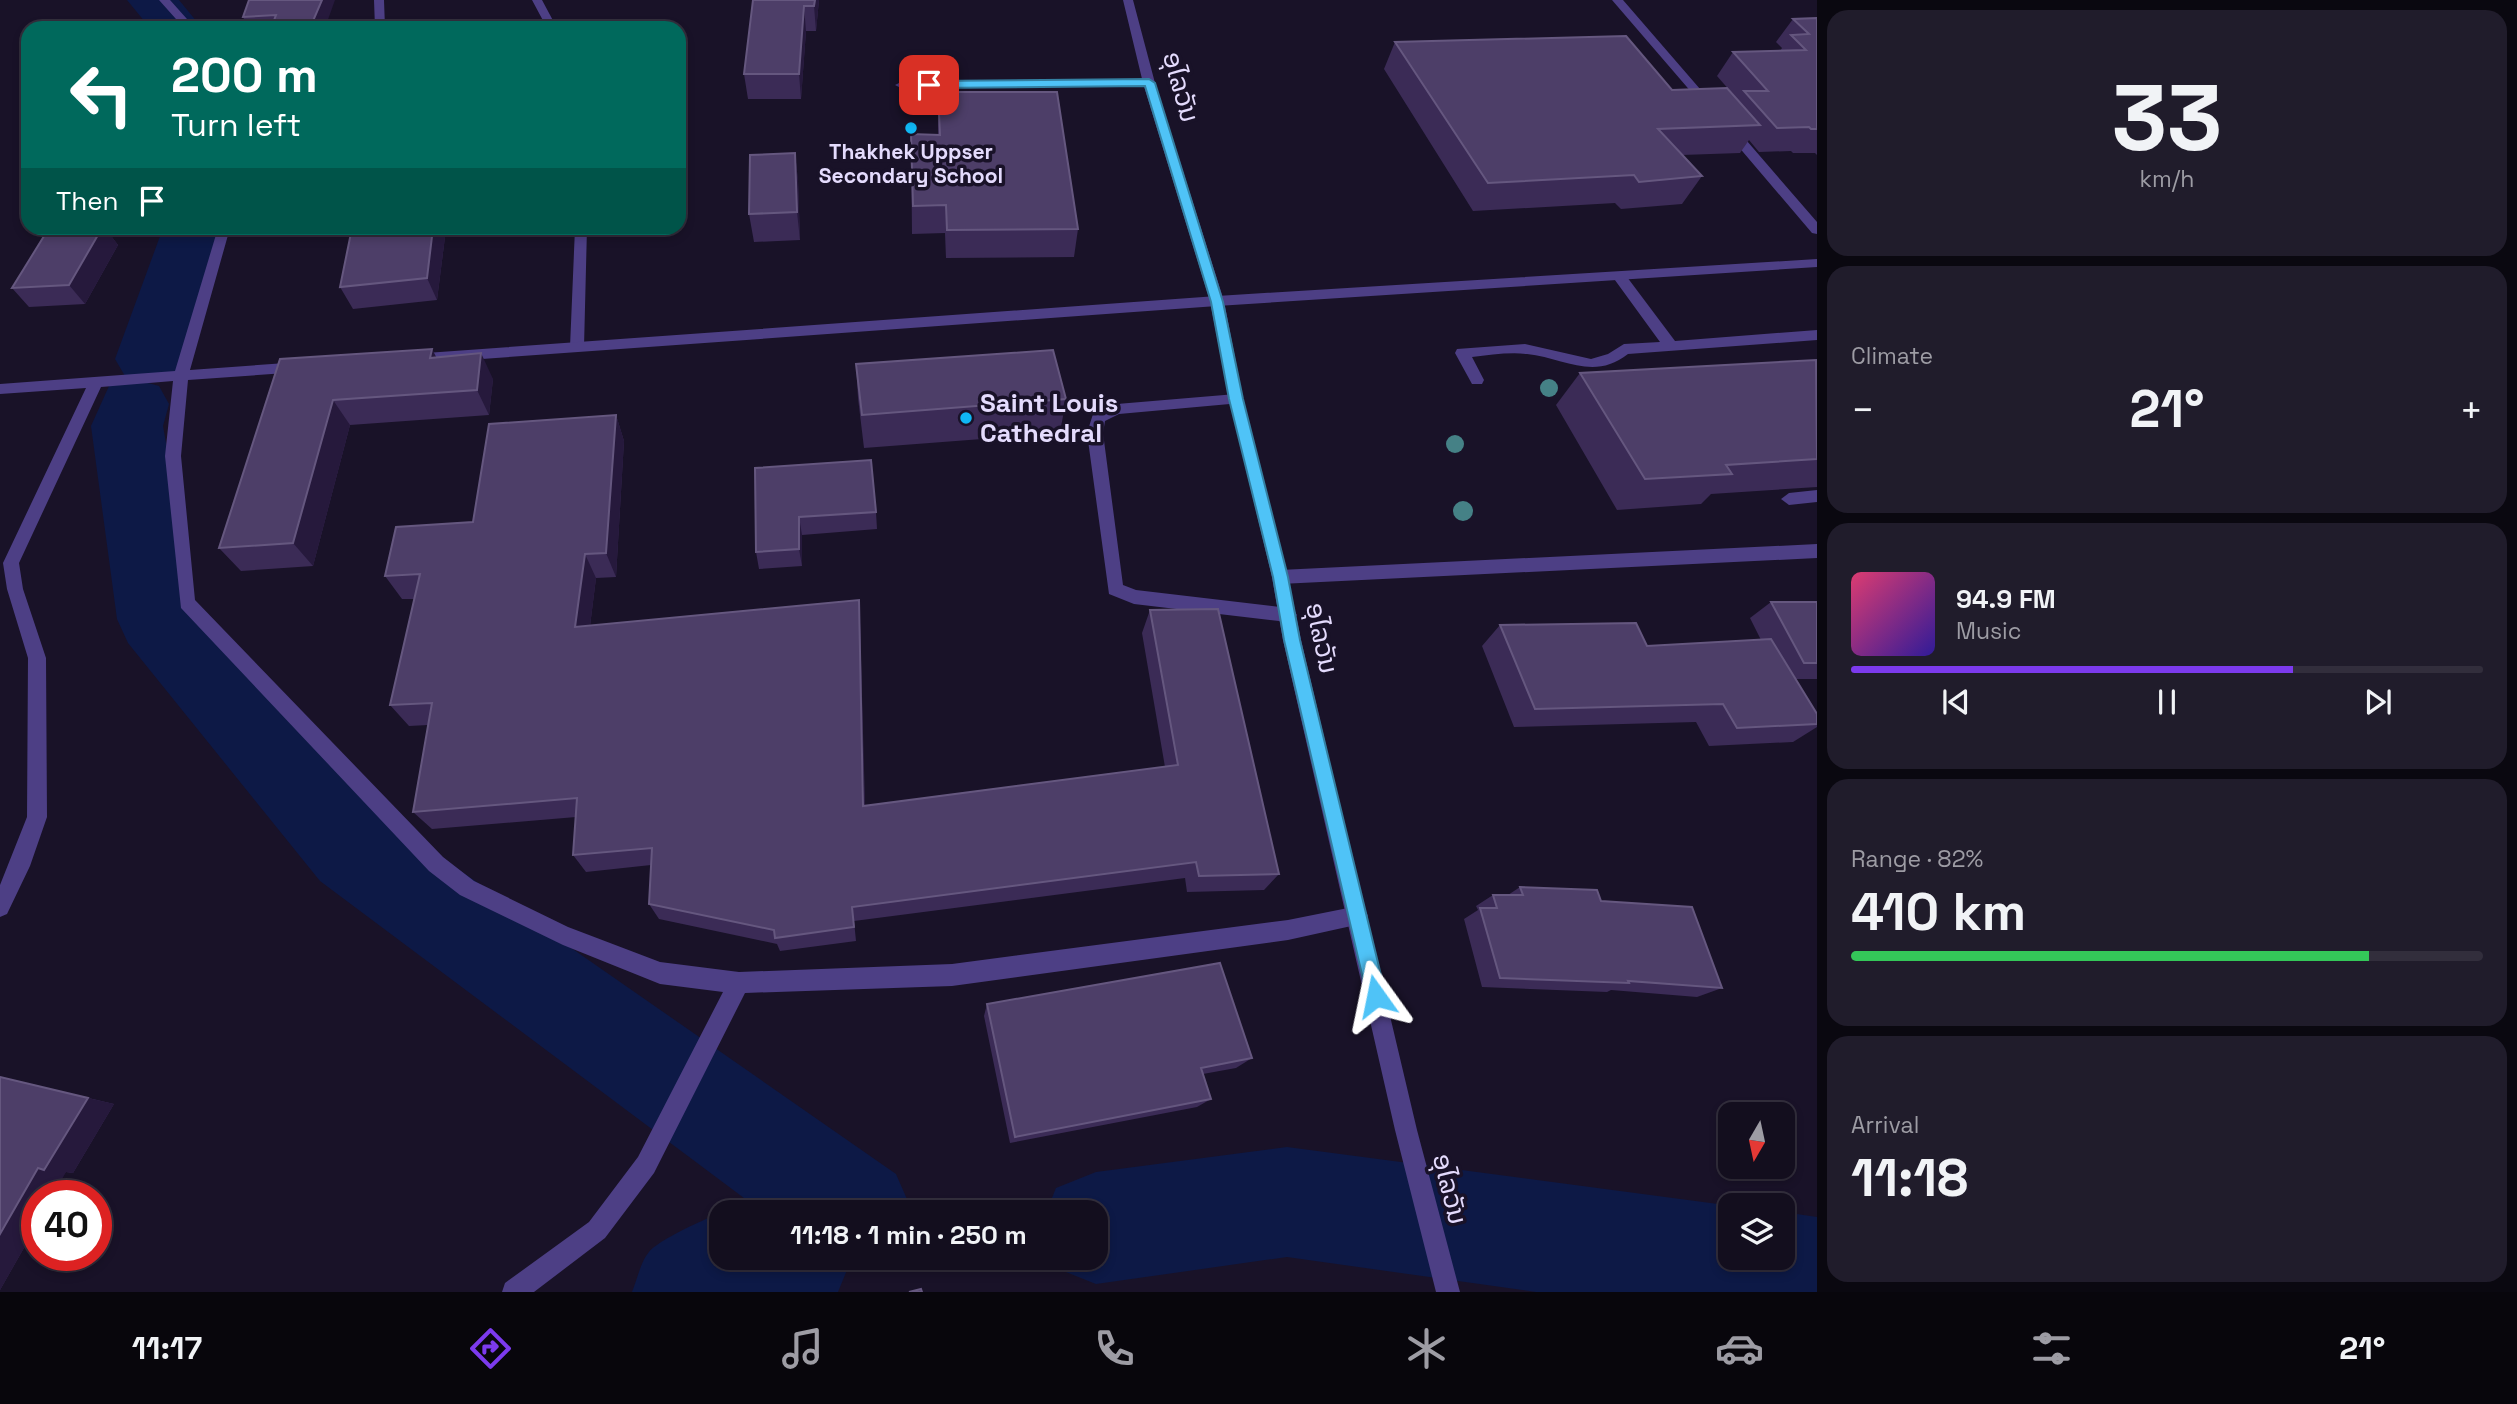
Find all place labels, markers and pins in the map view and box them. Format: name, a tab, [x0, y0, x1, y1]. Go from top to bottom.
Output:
pin	[899, 55, 959, 115]
marker: Thakhek Uppser Secondary School	[903, 120, 919, 136]
place label: Thakhek Uppser Secondary School	[819, 138, 1003, 189]
place label: Saint Louis Cathedral	[980, 386, 1118, 450]
marker: Saint Louis Cathedral	[958, 410, 974, 426]

